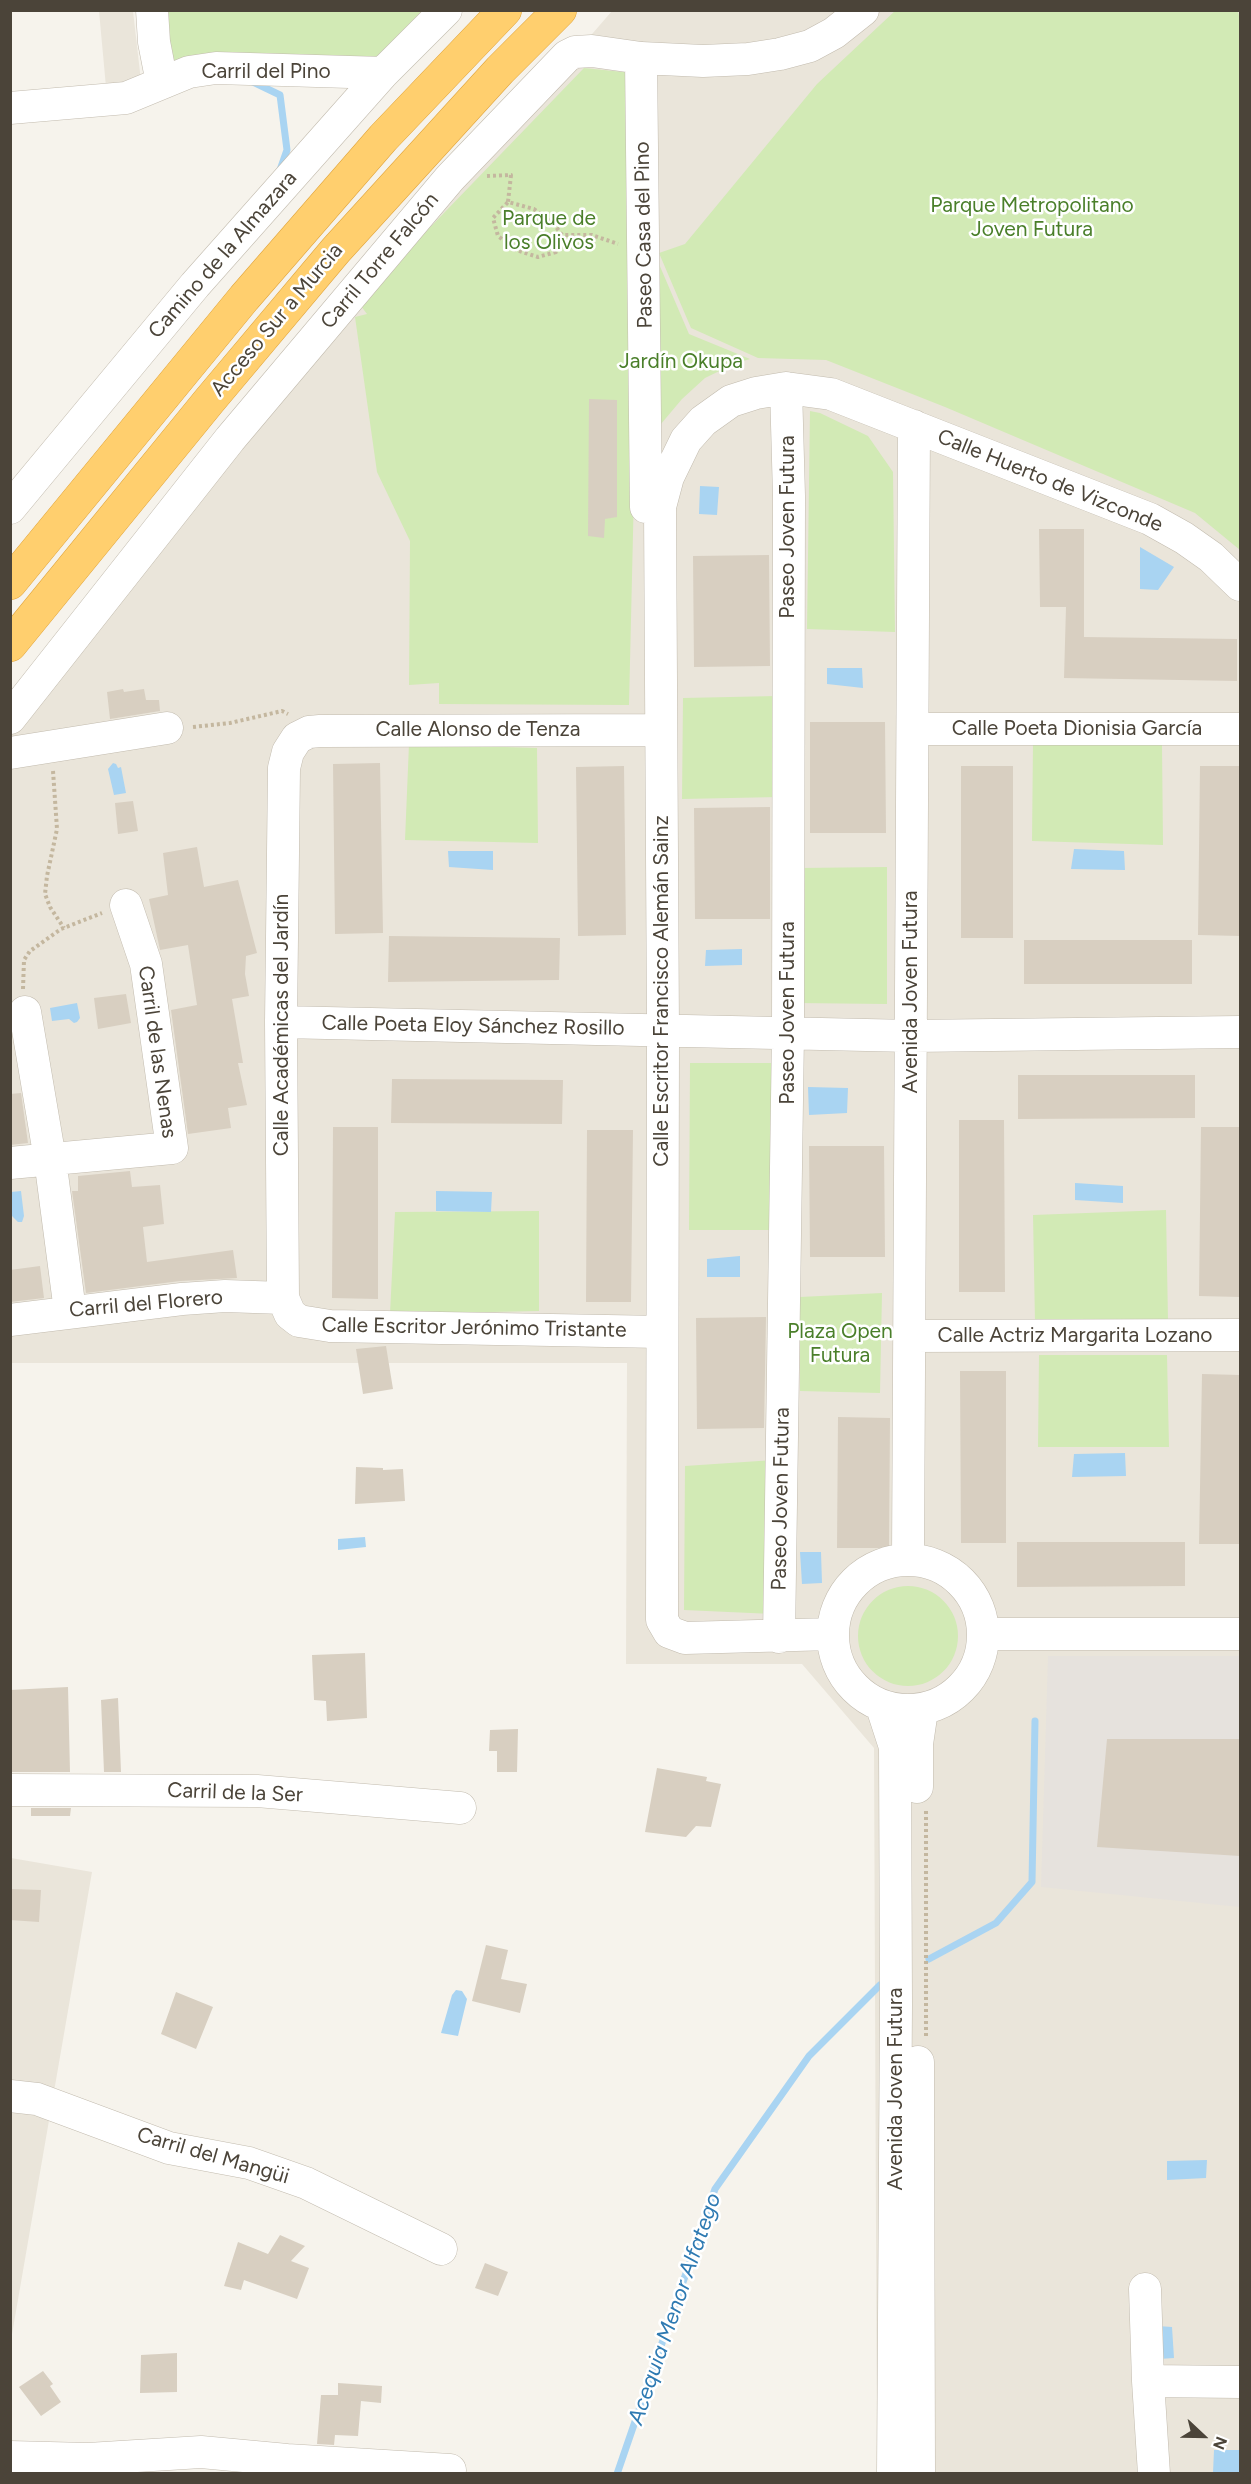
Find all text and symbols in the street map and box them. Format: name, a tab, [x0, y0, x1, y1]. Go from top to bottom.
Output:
street label: Carril del Pino	[201, 59, 331, 85]
street label: Paseo Casa del Pino	[630, 141, 658, 329]
street label: Camino de la Almazara	[143, 166, 303, 344]
street label: Carril Torre Falcón	[316, 188, 444, 334]
park label: Parque Metropolitano Joven Futura	[930, 193, 1134, 243]
park label: Parque de los Olivos	[502, 206, 596, 256]
street label: Acceso Sur a Murcia	[206, 238, 348, 402]
park label: Jardín Okupa	[619, 349, 743, 375]
street label: Calle Huerto de Vizconde	[934, 424, 1166, 538]
street label: Paseo Joven Futura	[775, 435, 801, 619]
street label: Calle Poeta Dionisia García	[952, 716, 1202, 742]
street label: Calle Alonso de Tenza	[375, 717, 581, 743]
street label: Calle Escritor Francisco Alemán Sainz	[649, 815, 675, 1167]
street label: Avenida Joven Futura	[898, 890, 924, 1094]
street label: Calle Académicas del Jardín	[269, 894, 295, 1156]
street label: Paseo Joven Futura	[775, 921, 801, 1105]
street label: Carril de las Nenas	[132, 964, 182, 1140]
street label: Calle Poeta Eloy Sánchez Rosillo	[321, 1011, 625, 1041]
street label: Carril del Florero	[68, 1285, 224, 1323]
street label: Calle Escritor Jerónimo Tristante	[321, 1313, 627, 1343]
park label: Plaza Open Futura	[787, 1319, 893, 1369]
street label: Calle Actriz Margarita Lozano	[938, 1323, 1212, 1349]
street label: Paseo Joven Futura	[767, 1407, 795, 1591]
street label: Carril de la Ser	[167, 1778, 303, 1808]
street label: Avenida Joven Futura	[883, 1987, 909, 2191]
street label: Carril del Mangüi	[134, 2122, 292, 2190]
water label: Acequia Menor Alfatego	[623, 2190, 727, 2428]
north arrow	[1173, 2406, 1233, 2466]
text: N	[1209, 2434, 1231, 2452]

